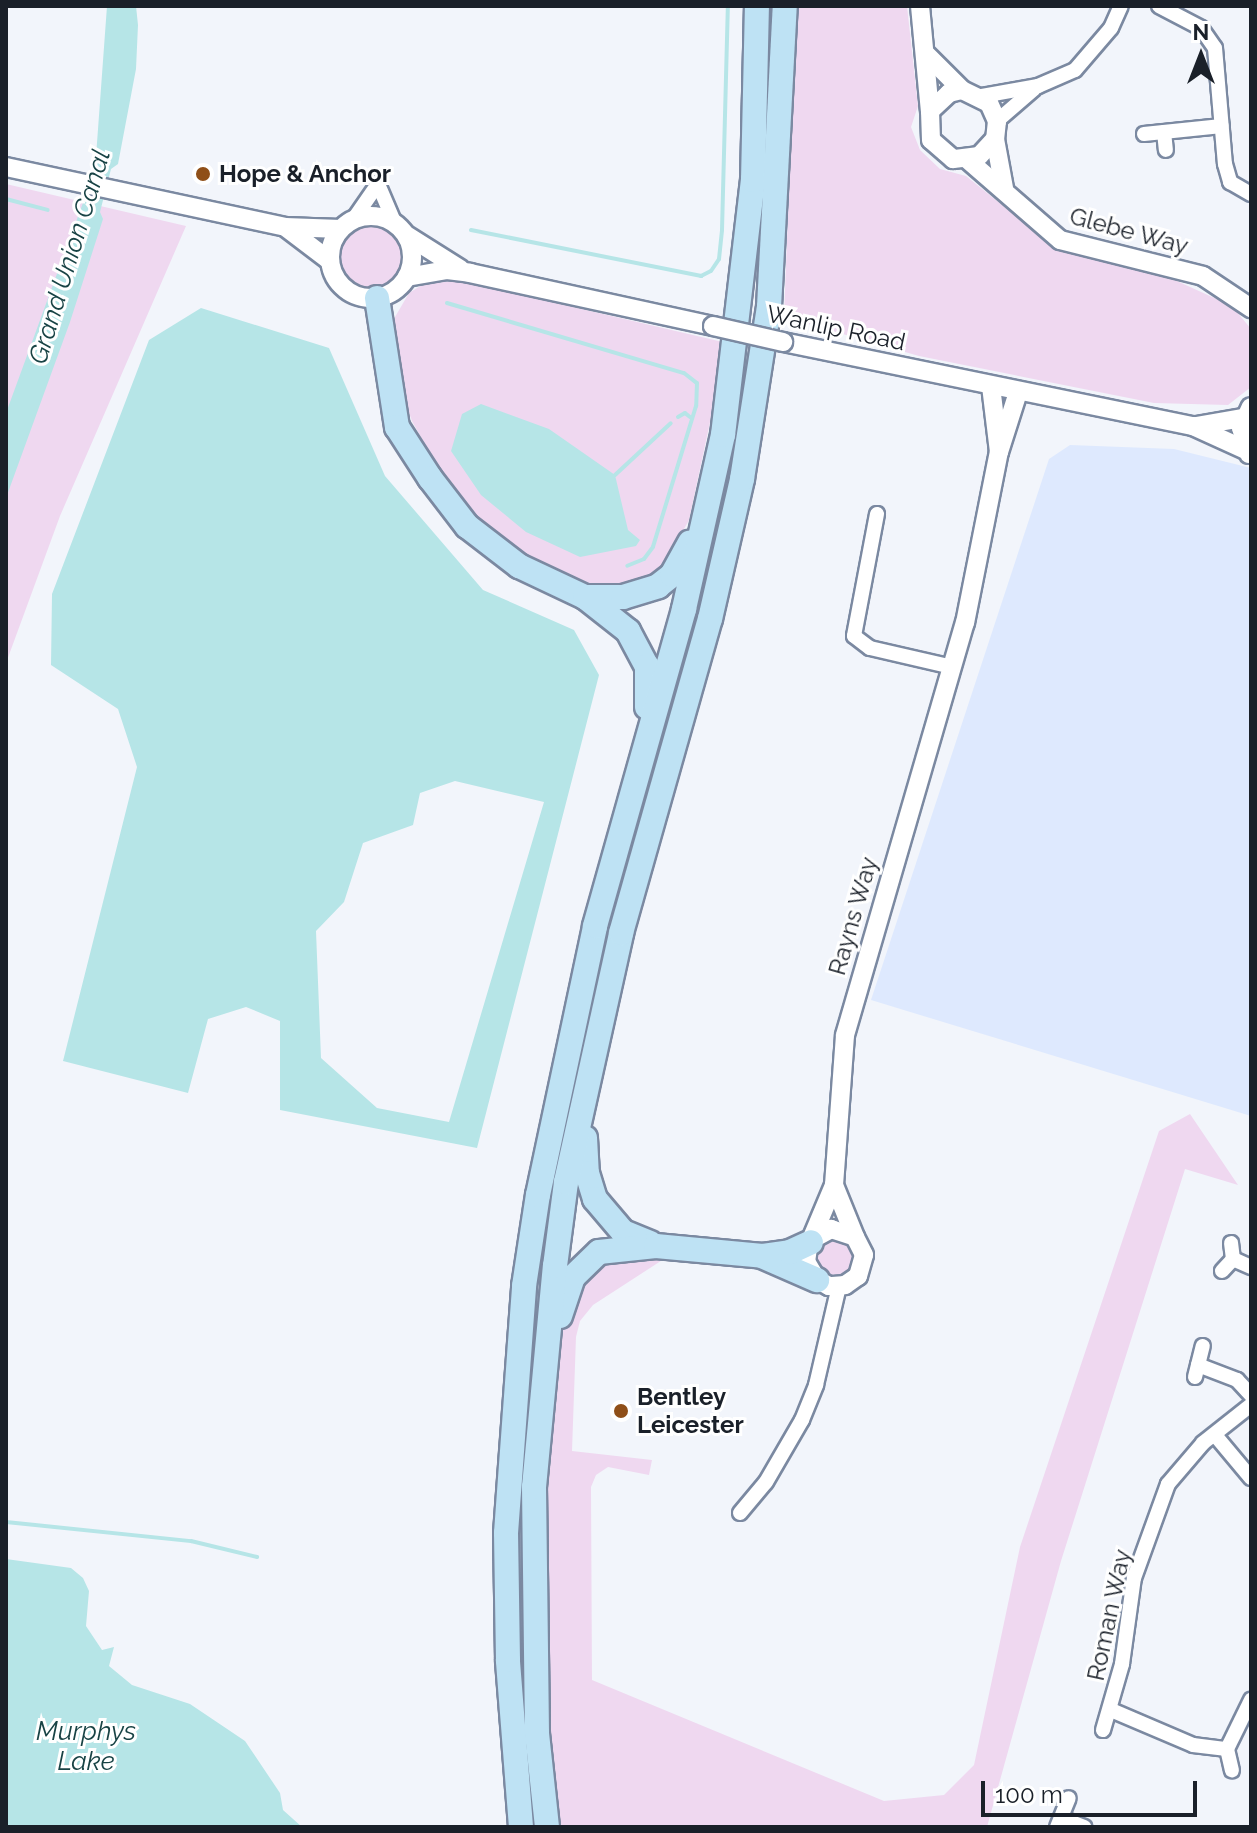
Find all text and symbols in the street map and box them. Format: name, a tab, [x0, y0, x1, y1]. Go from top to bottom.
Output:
north arrow	[1161, 16, 1241, 96]
text: N	[1193, 19, 1209, 45]
water label: Grand Union Canal	[23, 146, 117, 368]
place label: Hope & Anchor	[219, 160, 392, 188]
marker: Hope & Anchor	[194, 165, 212, 183]
street label: Glebe Way	[1066, 201, 1192, 261]
street label: Wanlip Road	[764, 299, 908, 357]
street label: Rayns Way	[822, 853, 884, 979]
place label: Bentley Leicester	[637, 1383, 744, 1439]
marker: Bentley Leicester	[612, 1402, 630, 1420]
street label: Roman Way	[1081, 1546, 1137, 1684]
water label: Murphys Lake	[36, 1716, 136, 1778]
scale bar	[985, 1765, 1201, 1815]
text: 100 m	[995, 1780, 1063, 1809]

